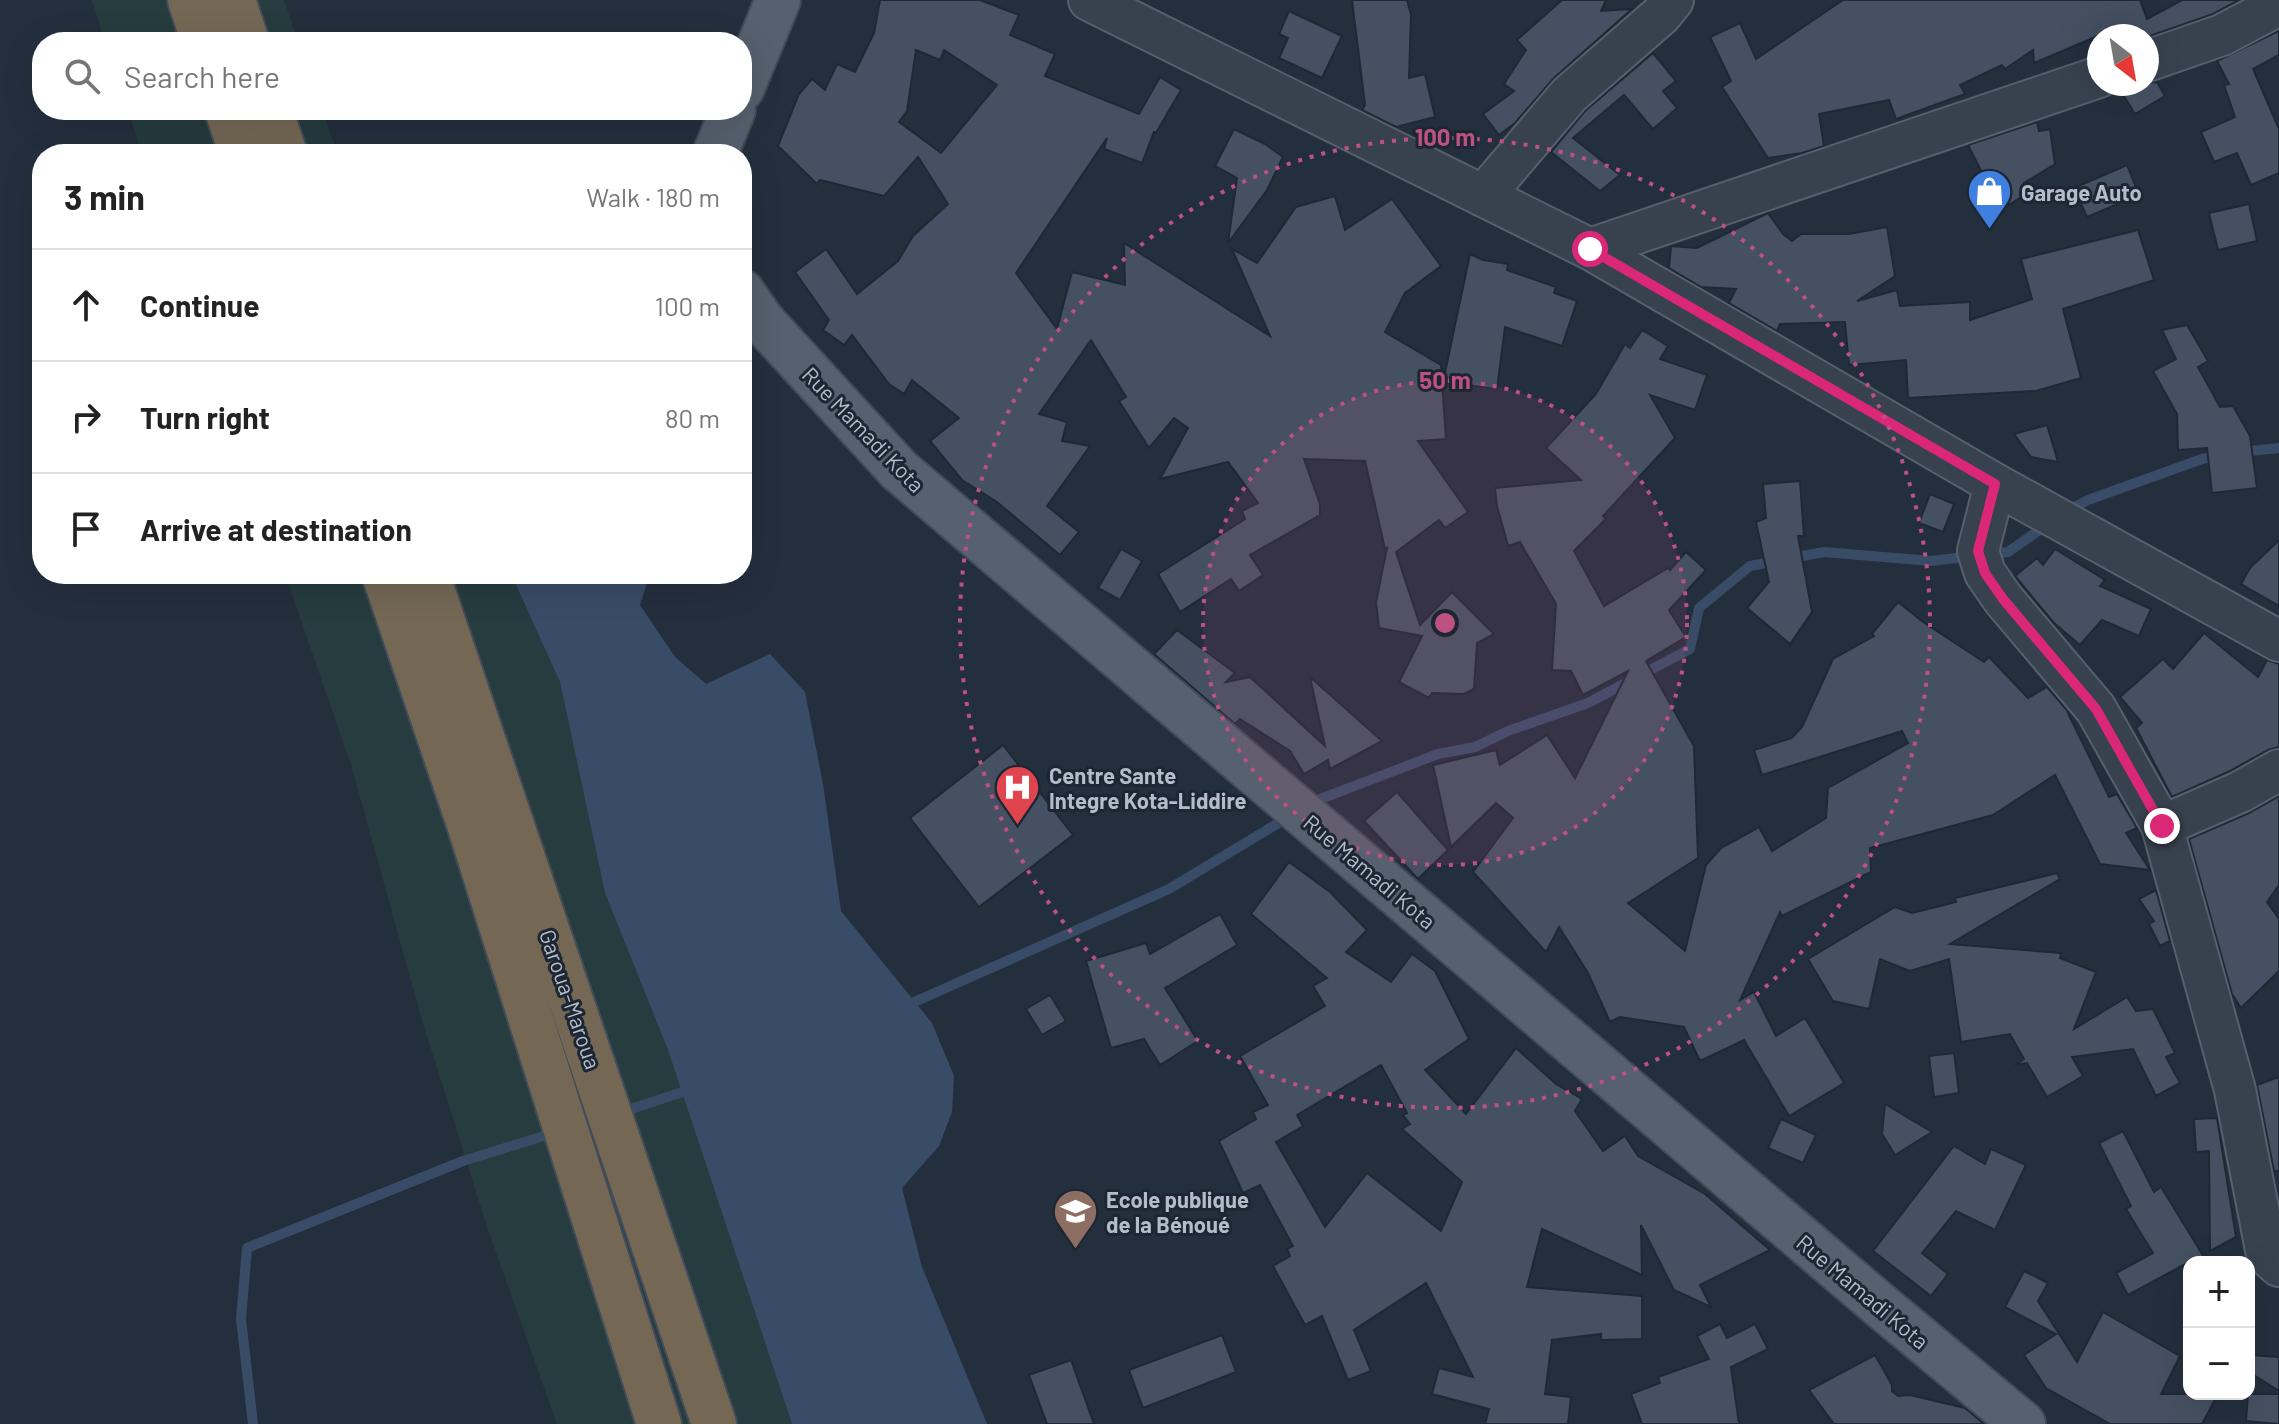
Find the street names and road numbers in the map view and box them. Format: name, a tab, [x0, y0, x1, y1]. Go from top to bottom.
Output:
street label: Rue Mamadi Kota	[798, 361, 930, 497]
street label: Rue Mamadi Kota	[1299, 808, 1441, 934]
street label: Garoua-Maroua	[535, 926, 607, 1072]
street label: Rue Mamadi Kota	[1792, 1228, 1934, 1354]

